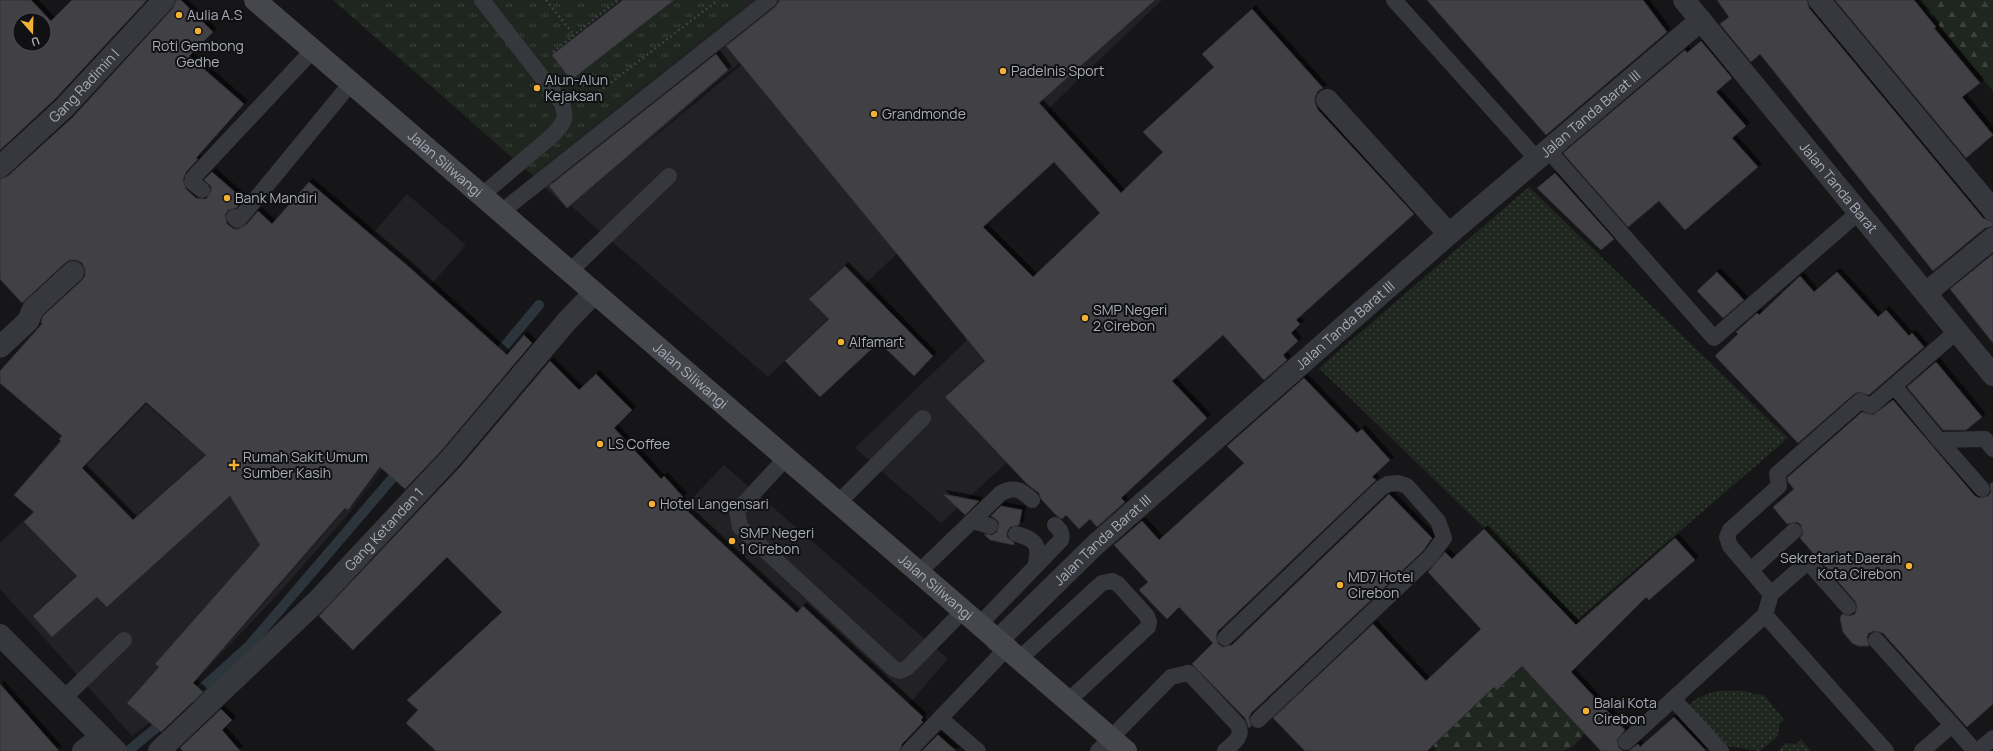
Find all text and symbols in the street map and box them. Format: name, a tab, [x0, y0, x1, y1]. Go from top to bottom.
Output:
place label: Aulia A.S	[187, 5, 243, 24]
marker: Aulia A.S	[174, 10, 184, 20]
north arrow	[12, 12, 52, 52]
marker: Roti Gembong Gedhe	[193, 26, 203, 36]
text: U	[29, 33, 42, 50]
place label: Roti Gembong Gedhe	[152, 36, 244, 71]
street label: Gang Radimin l	[44, 44, 123, 126]
place label: Padelnis Sport	[1011, 61, 1105, 80]
street label: Jalan Tanda Barat III	[1536, 65, 1644, 162]
marker: Padelnis Sport	[998, 66, 1008, 76]
place label: Alun-Alun Kejaksan	[545, 70, 608, 105]
marker: Alun-Alun Kejaksan	[532, 83, 542, 93]
place label: Grandmonde	[882, 104, 966, 123]
marker: Grandmonde	[869, 109, 879, 119]
street label: Jalan Siliwangi	[404, 126, 487, 201]
street label: Jalan Tanda Barat	[1796, 137, 1883, 237]
place label: Bank Mandiri	[235, 188, 317, 207]
marker: Bank Mandiri	[222, 193, 232, 203]
street label: Jalan Tanda Barat III	[1291, 276, 1398, 374]
place label: SMP Negeri 2 Cirebon	[1093, 300, 1167, 335]
marker: SMP Negeri 2 Cirebon	[1080, 313, 1090, 323]
place label: Alfamart	[849, 332, 904, 351]
marker: Alfamart	[836, 337, 846, 347]
street label: Jalan Siliwangi	[649, 338, 732, 413]
place label: LS Coffee	[608, 434, 670, 453]
marker: LS Coffee	[595, 439, 605, 449]
place label: Rumah Sakit Umum Sumber Kasih	[243, 447, 368, 482]
marker: Rumah Sakit Umum Sumber Kasih	[228, 459, 240, 471]
street label: Gang Ketandan 1	[340, 483, 427, 575]
street label: Jalan Tanda Barat III	[1049, 490, 1155, 589]
place label: Hotel Langensari	[660, 494, 769, 513]
marker: Hotel Langensari	[647, 499, 657, 509]
place label: SMP Negeri 1 Cirebon	[740, 523, 814, 558]
marker: SMP Negeri 1 Cirebon	[727, 536, 737, 546]
place label: Sekretariat Daerah Kota Cirebon	[1780, 548, 1901, 583]
street label: Jalan Siliwangi	[895, 549, 978, 624]
marker: Sekretariat Daerah Kota Cirebon	[1904, 561, 1914, 571]
place label: MD7 Hotel Cirebon	[1348, 567, 1414, 602]
marker: MD7 Hotel Cirebon	[1335, 580, 1345, 590]
place label: Balai Kota Cirebon	[1594, 693, 1657, 728]
marker: Balai Kota Cirebon	[1581, 706, 1591, 716]

